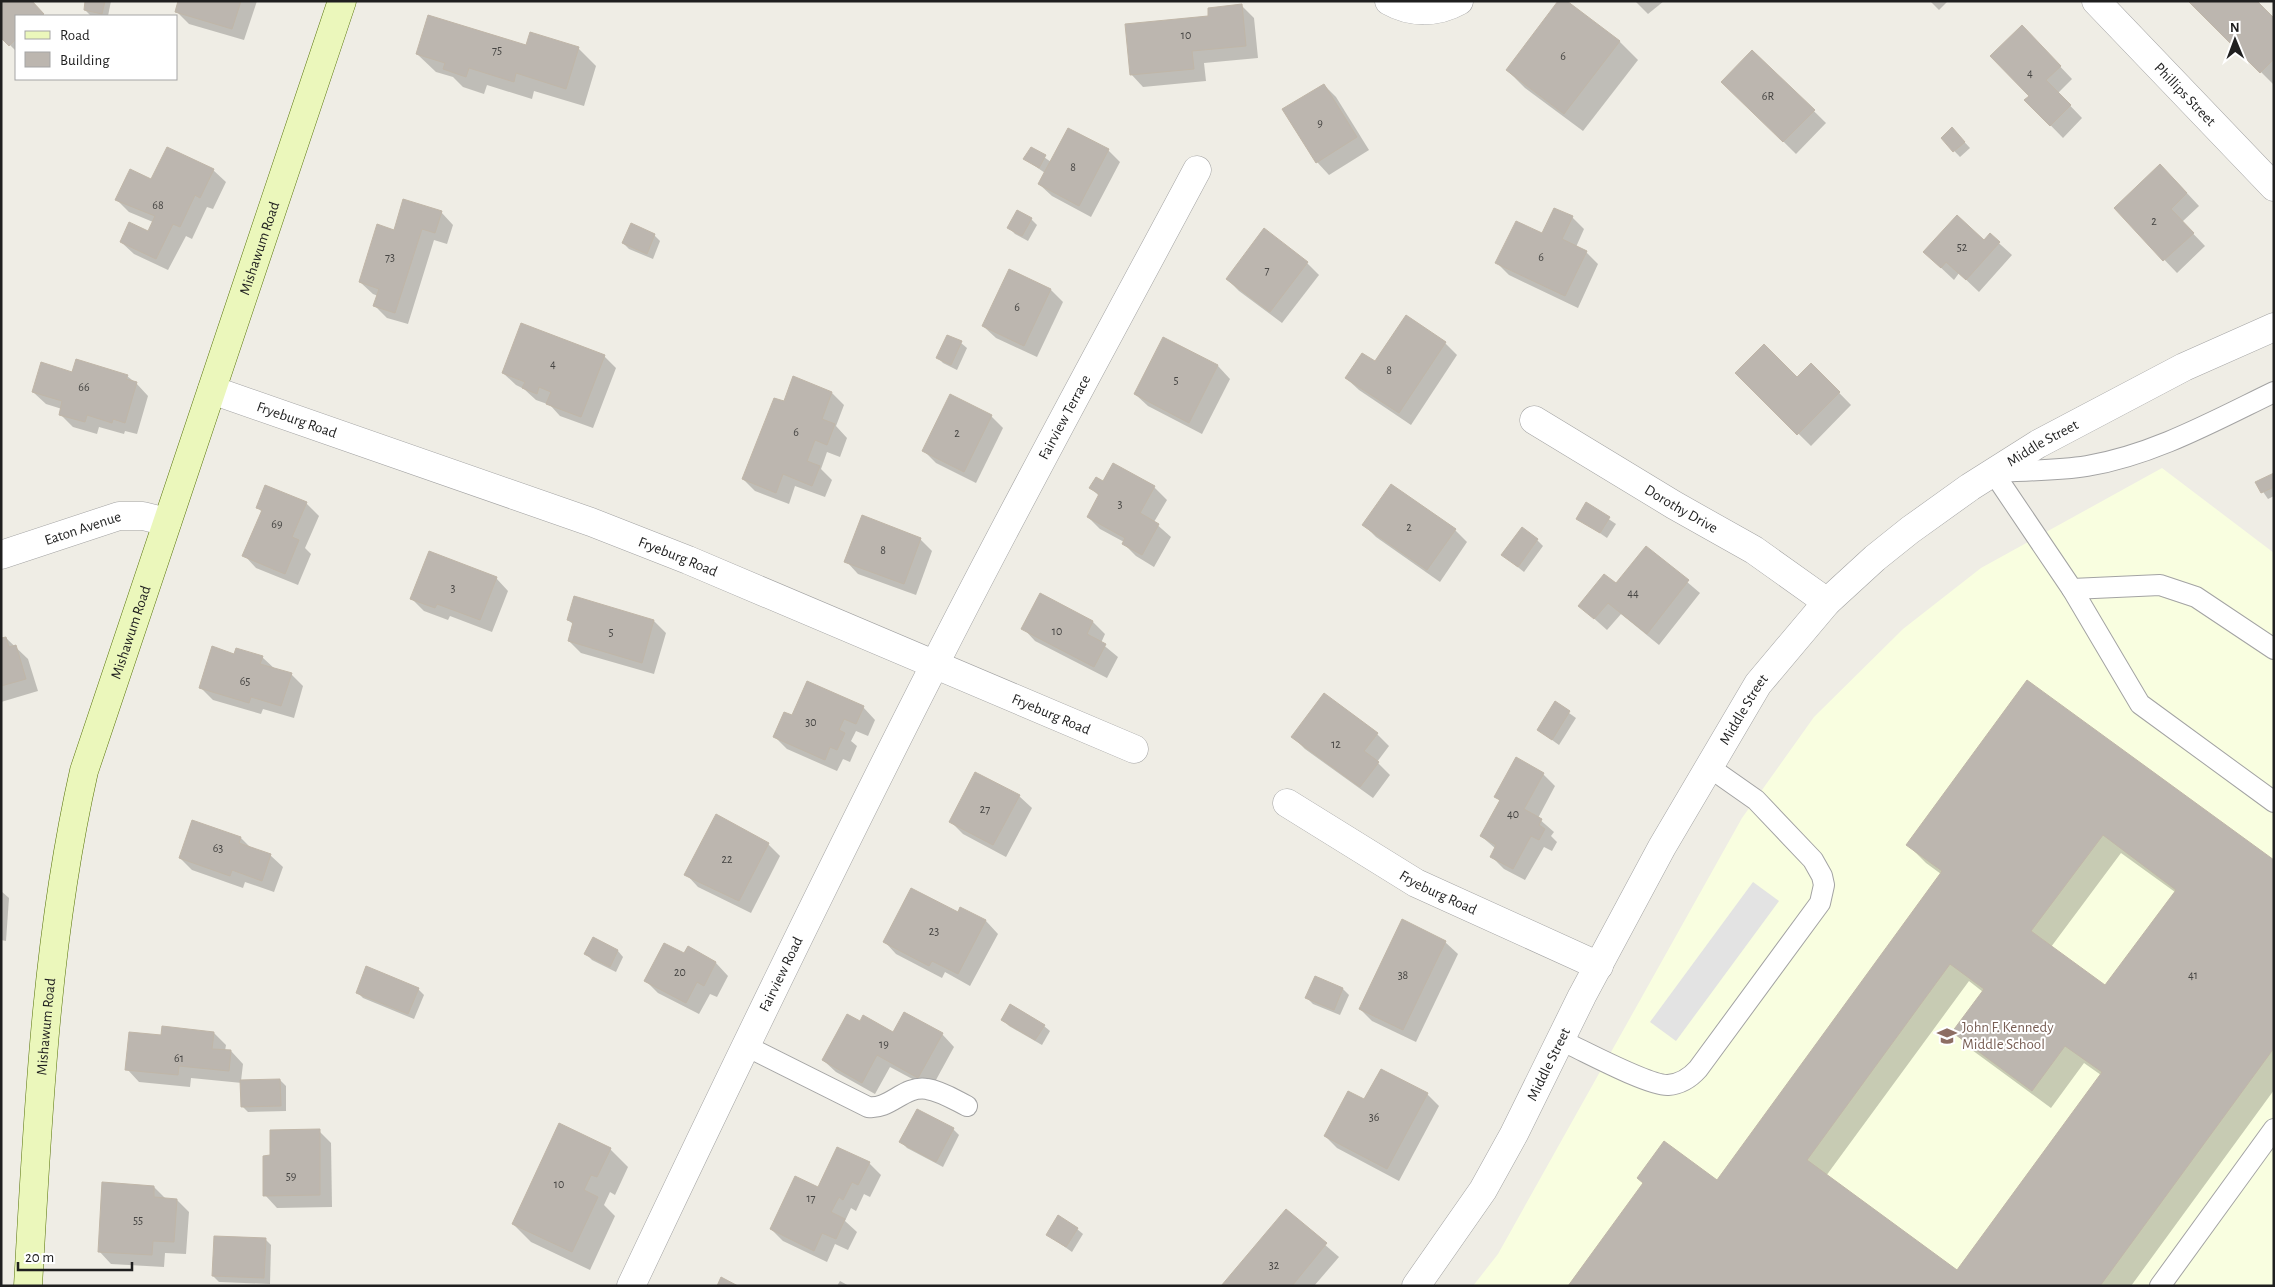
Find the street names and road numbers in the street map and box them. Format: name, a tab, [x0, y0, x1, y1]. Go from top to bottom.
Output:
street label: Phillips Street	[2151, 60, 2219, 129]
street label: Mishawum Road	[237, 200, 282, 297]
street label: Fairview Terrace	[1036, 373, 1093, 462]
street label: Fryeburg Road	[255, 399, 339, 441]
street label: Middle Street	[2004, 417, 2081, 470]
street label: Dorothy Drive	[1642, 482, 1720, 536]
street label: Eaton Avenue	[43, 509, 123, 548]
street label: Fryeburg Road	[636, 534, 720, 580]
street label: Mishawum Road	[108, 584, 154, 681]
street label: Middle Street	[1717, 671, 1771, 747]
street label: Fryeburg Road	[1009, 691, 1093, 738]
street label: Fryeburg Road	[1397, 868, 1479, 918]
street label: Fairview Road	[757, 934, 806, 1014]
street label: Mishawum Road	[34, 977, 58, 1076]
street label: Middle Street	[1525, 1025, 1573, 1103]

